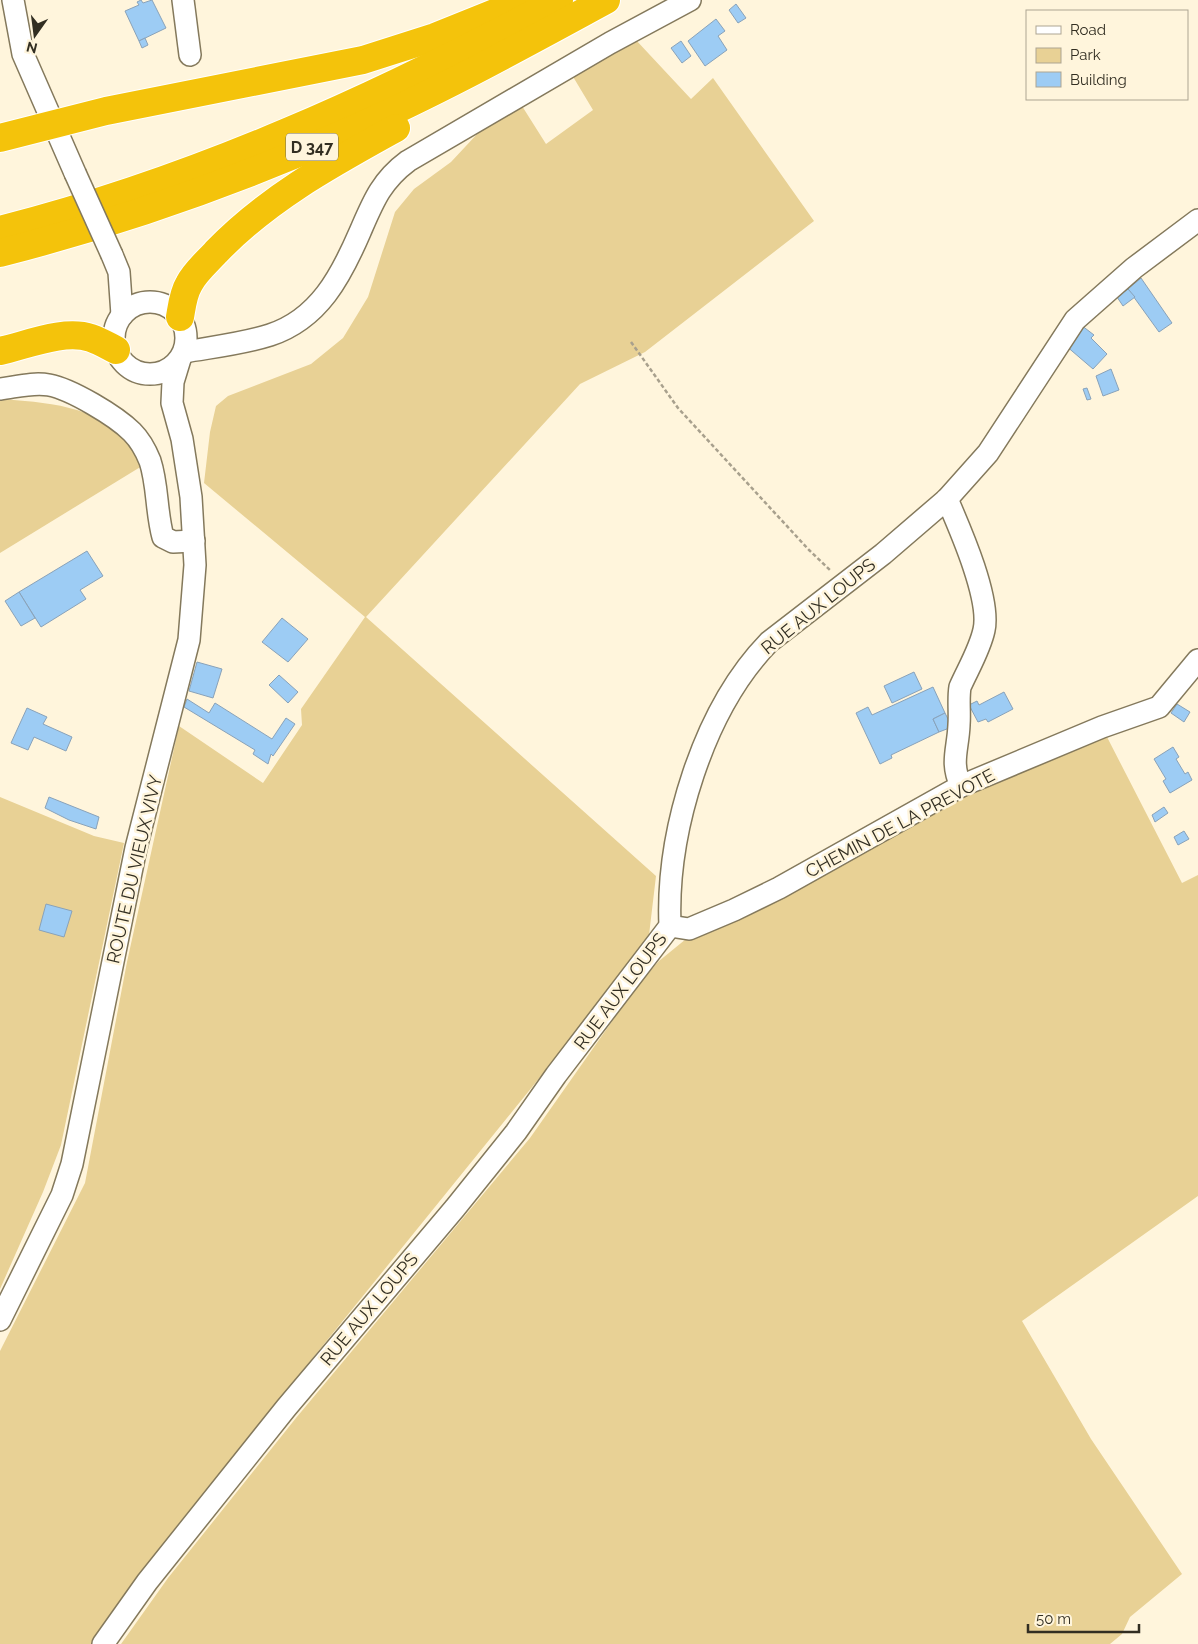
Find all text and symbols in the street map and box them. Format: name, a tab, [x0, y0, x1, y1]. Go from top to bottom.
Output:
north arrow	[10, 10, 60, 60]
legend	[1026, 10, 1188, 100]
text: Road	[1070, 21, 1106, 39]
text: N	[25, 39, 39, 57]
text: Park	[1070, 46, 1101, 64]
text: Building	[1070, 71, 1127, 89]
road number: D 347	[286, 134, 338, 160]
street label: RUE AUX LOUPS	[757, 554, 879, 658]
street label: CHEMIN DE LA PREVOTE	[802, 764, 998, 882]
street label: ROUTE DU VIEUX VIVY	[102, 772, 166, 965]
street label: RUE AUX LOUPS	[569, 929, 671, 1053]
street label: RUE AUX LOUPS	[316, 1248, 422, 1370]
scale bar	[1028, 1602, 1139, 1634]
text: 50 m	[1036, 1610, 1071, 1628]

